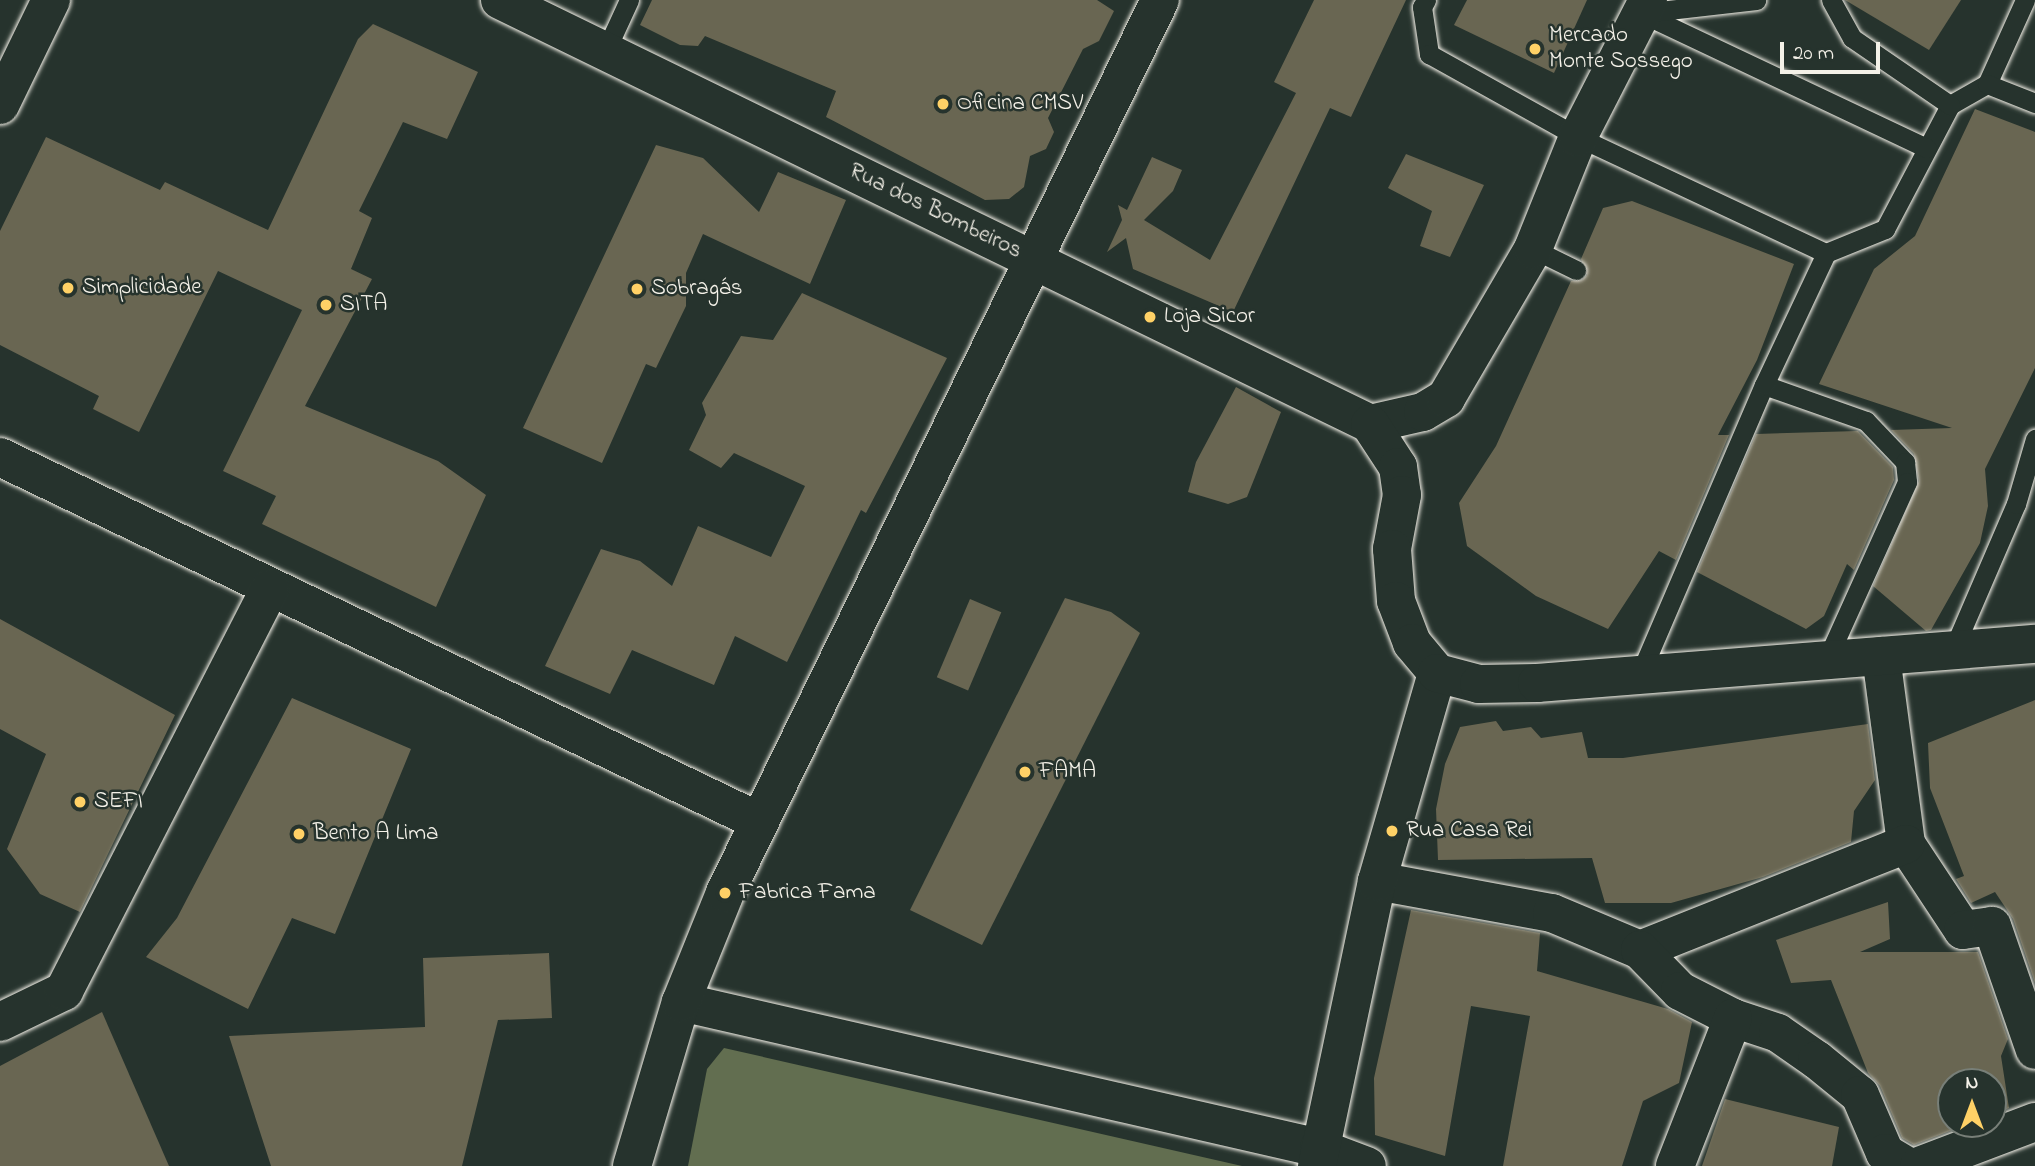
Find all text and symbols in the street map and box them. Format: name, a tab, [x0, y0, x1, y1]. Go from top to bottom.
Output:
place label: Mercado Monte Sossego	[1549, 22, 1693, 76]
scale bar	[1783, 28, 1883, 72]
text: 20 m	[1793, 39, 1834, 69]
marker: Mercado Monte Sossego	[1527, 41, 1543, 57]
place label: Oficina CMSV	[957, 90, 1083, 118]
marker: Oficina CMSV	[935, 96, 951, 112]
street label: Rua dos Bombeiros	[844, 158, 1026, 266]
place label: Simplicidade	[82, 274, 202, 302]
place label: Sobragás	[651, 275, 742, 303]
marker: Simplicidade	[60, 280, 76, 296]
marker: Sobragás	[629, 281, 645, 297]
place label: SITA	[340, 291, 388, 319]
marker: SITA	[318, 297, 334, 313]
place label: Loja Sicor	[1164, 303, 1255, 331]
marker: Loja Sicor	[1142, 309, 1158, 325]
place label: FAMA	[1039, 758, 1096, 786]
marker: FAMA	[1017, 764, 1033, 780]
place label: SEFI	[94, 788, 143, 816]
marker: SEFI	[72, 794, 88, 810]
place label: Rua Casa Rei	[1406, 817, 1532, 845]
place label: Bento A Lima	[313, 820, 438, 848]
marker: Rua Casa Rei	[1384, 823, 1400, 839]
marker: Bento A Lima	[291, 826, 307, 842]
place label: Fabrica Fama	[739, 879, 876, 907]
marker: Fabrica Fama	[717, 885, 733, 901]
north arrow	[1937, 1068, 2007, 1138]
text: N	[1966, 1070, 1978, 1097]

